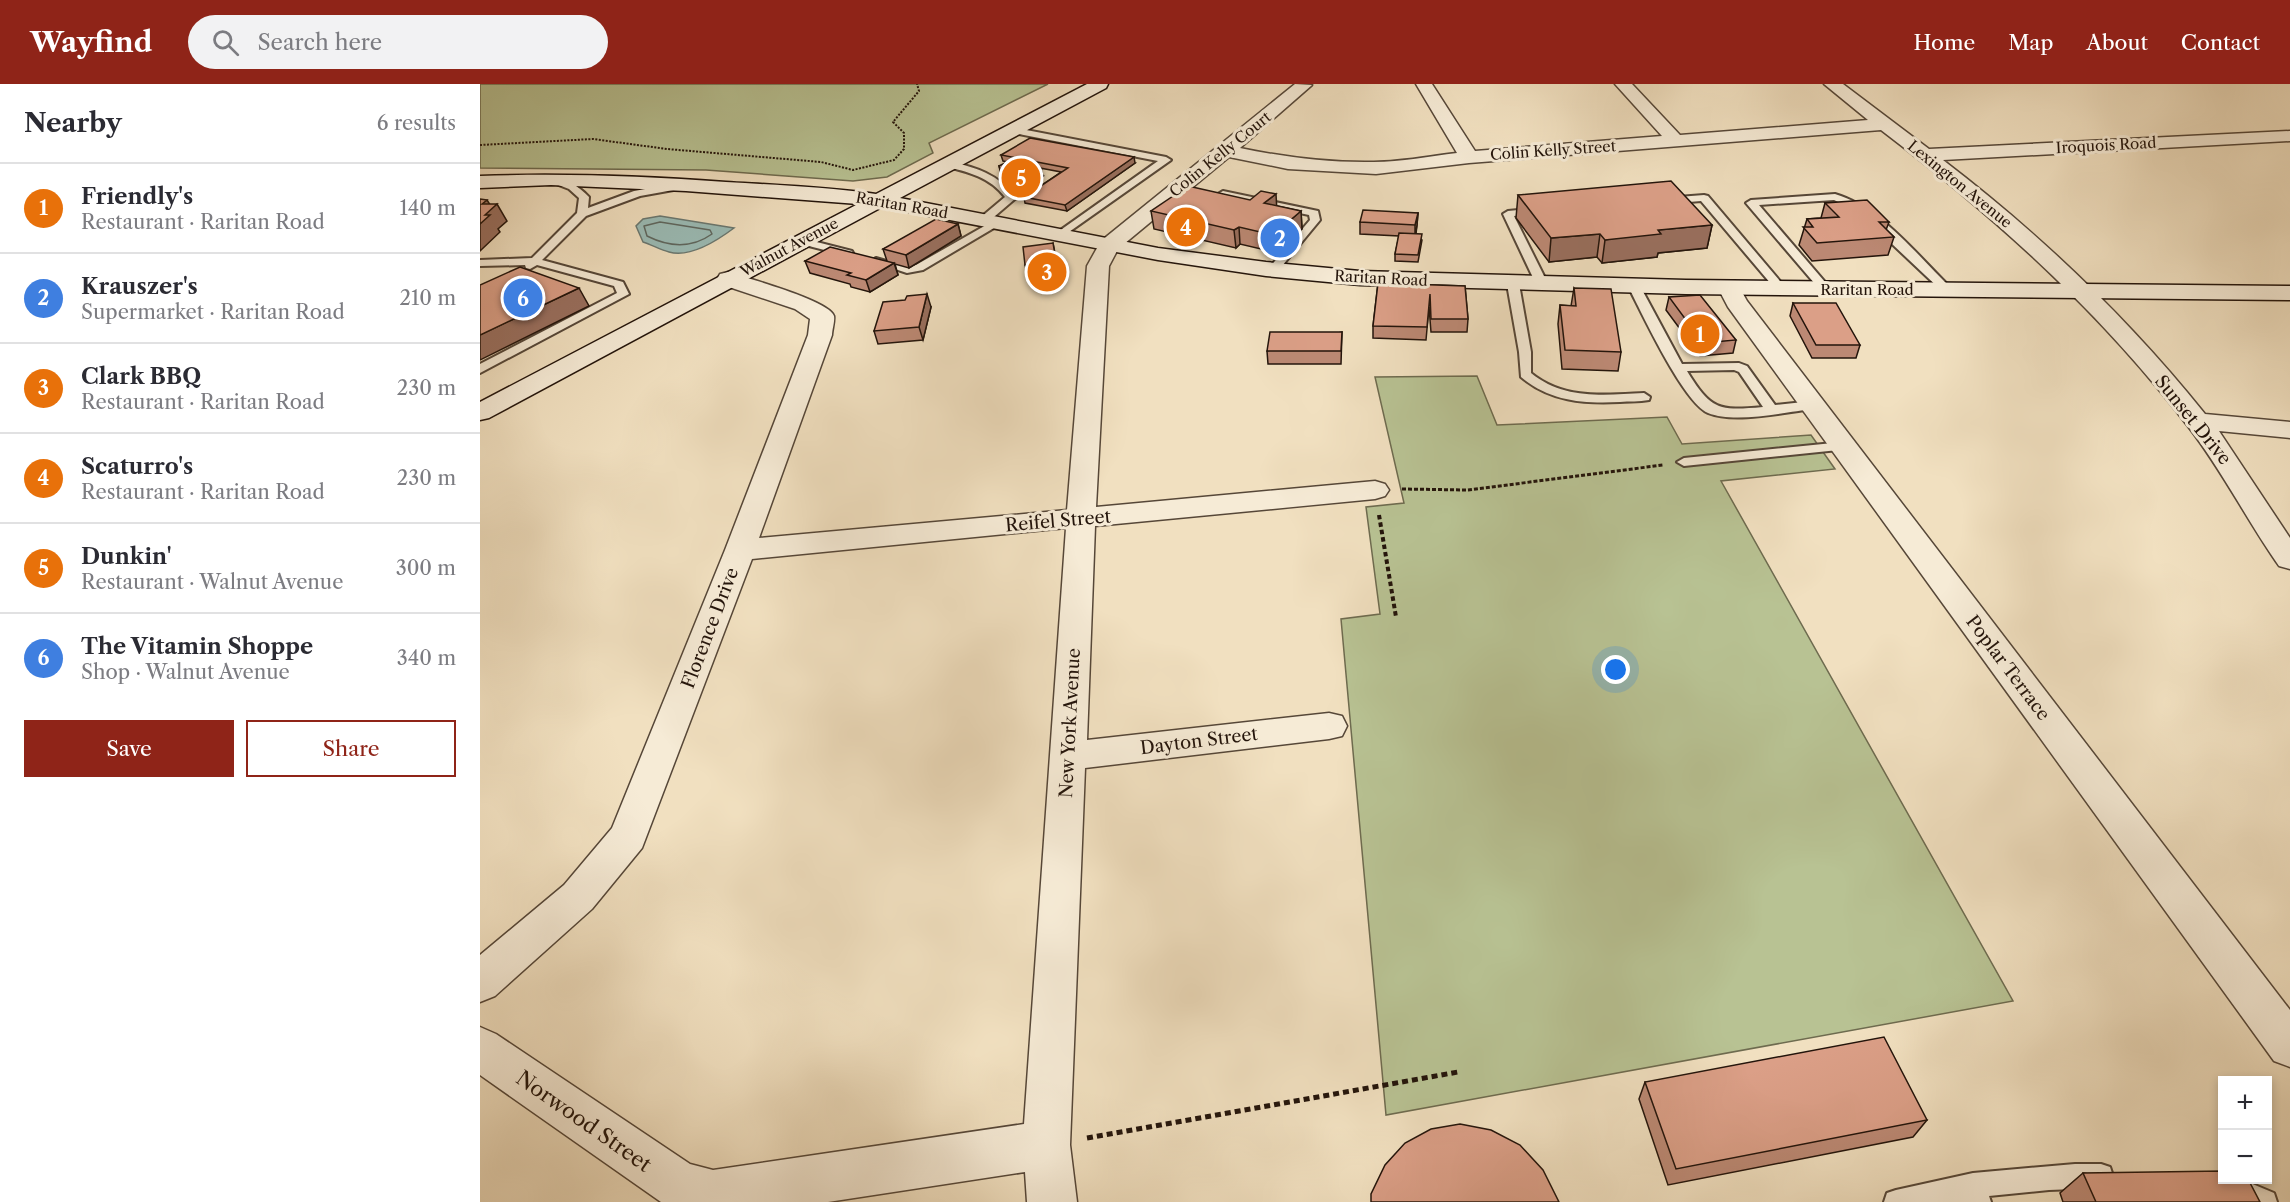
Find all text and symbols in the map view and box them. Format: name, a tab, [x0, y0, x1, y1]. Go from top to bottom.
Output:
search box	[188, 15, 608, 69]
text: Wayfind	[30, 25, 152, 59]
icon: search	[209, 26, 242, 59]
text: Search here	[257, 29, 382, 56]
text: Home	[1914, 30, 1975, 55]
text: Map	[2008, 30, 2053, 55]
text: About	[2086, 30, 2148, 55]
text: Contact	[2181, 30, 2260, 55]
text: Nearby	[24, 107, 122, 139]
street label: Colin Kelly Court	[1165, 107, 1275, 201]
text: 6 results	[377, 111, 456, 135]
street label: Iroquois Road	[2055, 133, 2157, 157]
street label: Colin Kelly Street	[1489, 136, 1617, 164]
street label: Lexington Avenue	[1904, 136, 2016, 232]
pin: 5	[1002, 156, 1040, 200]
text: Friendly's	[81, 183, 193, 210]
street label: Raritan Road	[854, 188, 950, 222]
text: 1	[39, 196, 48, 220]
text: 140 m	[399, 196, 456, 220]
pin: 4	[1166, 204, 1206, 250]
text: Restaurant · Raritan Road	[81, 210, 325, 234]
street label: Walnut Avenue	[736, 213, 841, 281]
pin: 2	[1260, 216, 1300, 260]
pin: 3	[1028, 250, 1066, 294]
street label: Raritan Road	[1334, 266, 1428, 290]
text: Krauszer's	[81, 273, 198, 300]
pin: 6	[504, 276, 543, 320]
street label: Raritan Road	[1820, 280, 1914, 299]
text: 2	[38, 286, 49, 310]
text: 210 m	[399, 286, 456, 310]
text: Supermarket · Raritan Road	[81, 300, 345, 324]
pin: 1	[1680, 312, 1720, 356]
text: Clark BBQ	[81, 363, 201, 390]
street label: Sunset Drive	[2150, 371, 2236, 469]
text: 3	[38, 376, 49, 400]
text: 230 m	[397, 376, 456, 400]
text: Restaurant · Raritan Road	[81, 390, 325, 414]
text: Scaturro's	[81, 453, 193, 480]
text: 4	[38, 466, 49, 490]
text: 230 m	[397, 466, 456, 490]
text: Restaurant · Raritan Road	[81, 480, 325, 504]
street label: Reifel Street	[1004, 505, 1112, 537]
text: Dunkin'	[81, 543, 172, 570]
text: 5	[38, 556, 49, 580]
text: 300 m	[396, 556, 456, 580]
street label: Florence Drive	[677, 564, 743, 692]
text: Restaurant · Walnut Avenue	[81, 570, 343, 594]
street label: Poplar Terrace	[1961, 611, 2055, 725]
text: The Vitamin Shoppe	[81, 633, 313, 660]
text: 6	[38, 646, 49, 670]
text: 340 m	[397, 646, 456, 670]
street label: New York Avenue	[1055, 647, 1085, 799]
your location	[1601, 655, 1630, 684]
text: Shop · Walnut Avenue	[81, 660, 290, 684]
button: Save	[24, 720, 234, 777]
button: Share	[246, 720, 456, 777]
street label: Dayton Street	[1139, 723, 1260, 759]
street label: Norwood Street	[512, 1065, 657, 1177]
map controls	[2218, 1076, 2272, 1184]
button: +	[2218, 1076, 2272, 1130]
button: −	[2218, 1130, 2272, 1184]

